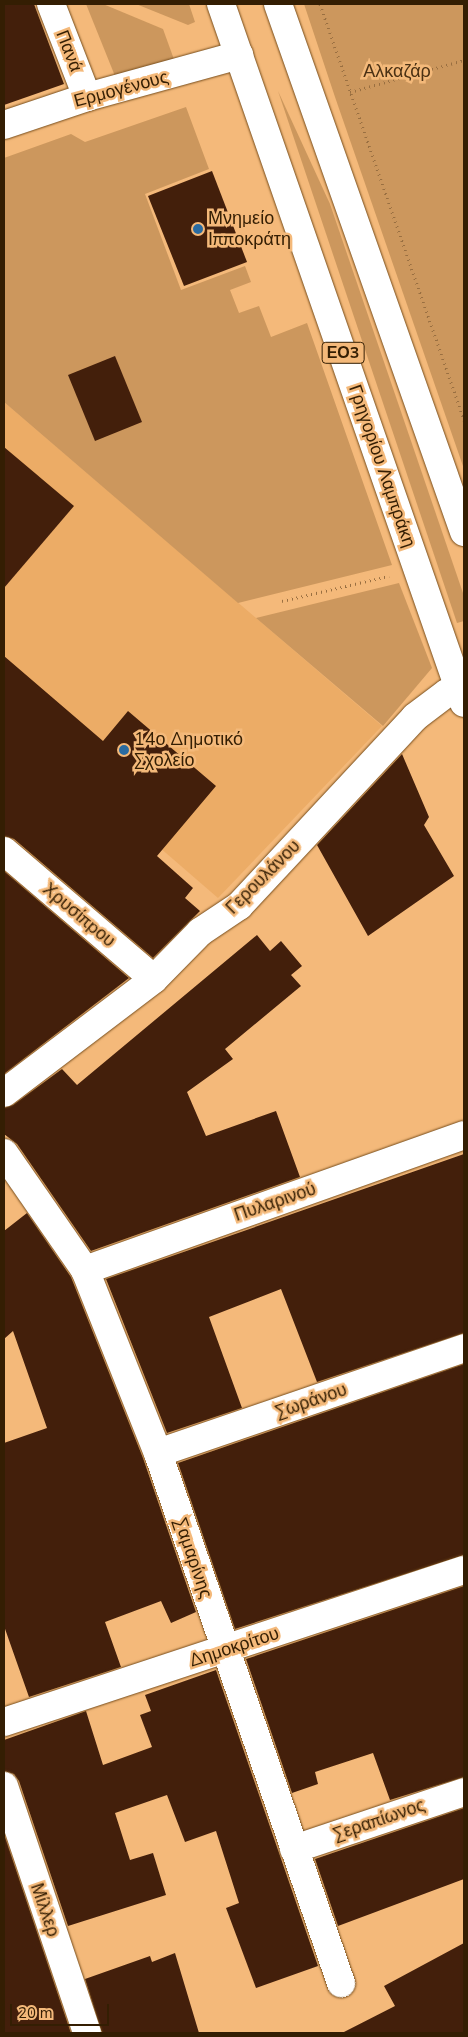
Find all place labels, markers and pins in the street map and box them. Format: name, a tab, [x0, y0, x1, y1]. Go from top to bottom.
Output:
place label: Μνημείο Ιπποκράτη	[208, 208, 291, 250]
marker: Μνημείο Ιπποκράτη	[192, 223, 204, 235]
place label: 14ο Δημοτικό Σχολείο	[134, 729, 243, 772]
marker: 14ο Δημοτικό Σχολείο	[118, 744, 130, 756]

